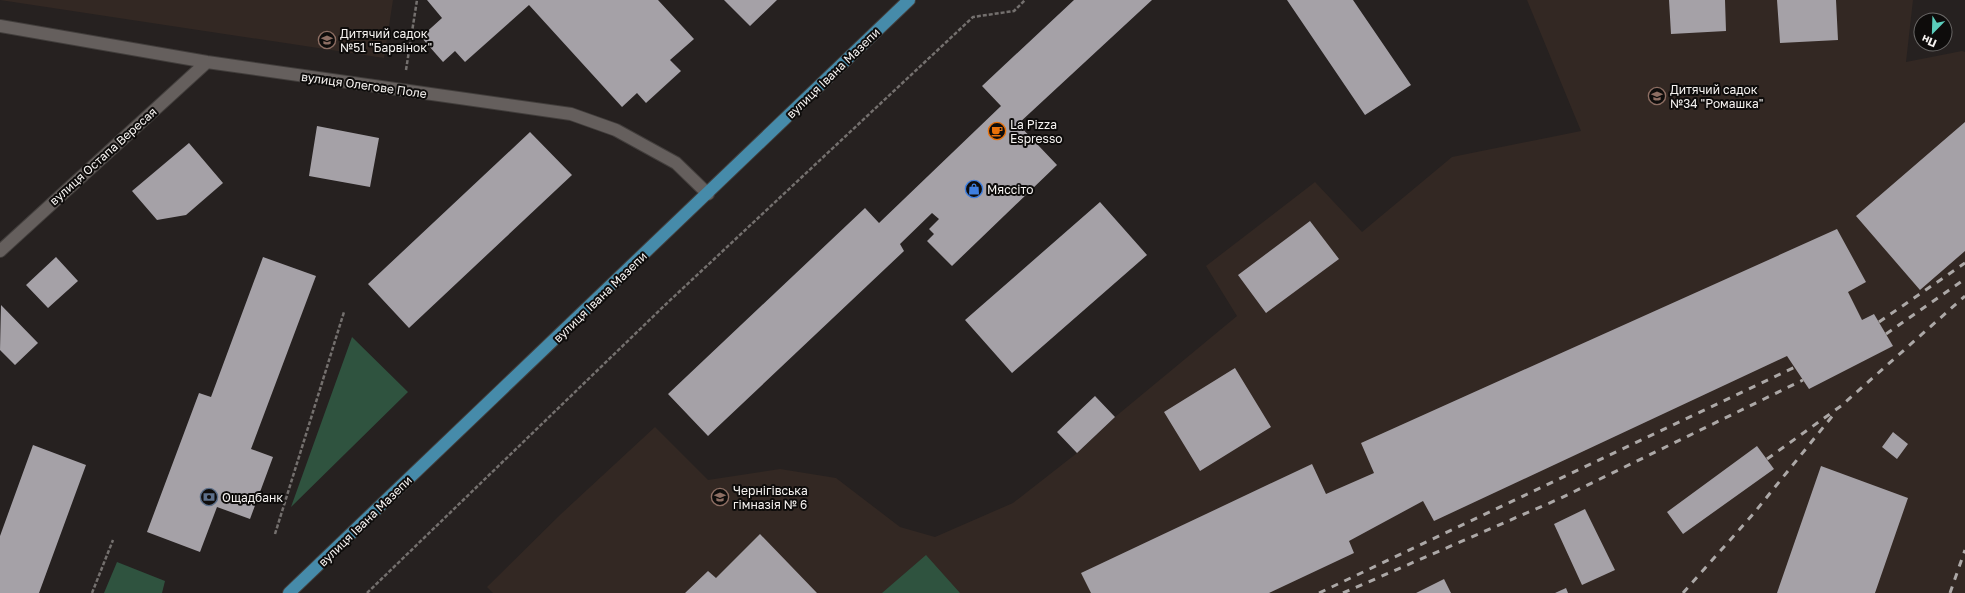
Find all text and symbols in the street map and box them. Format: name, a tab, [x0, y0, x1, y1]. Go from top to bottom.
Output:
north arrow	[1913, 12, 1953, 52]
street label: вулиця Івана Мазепи	[783, 25, 883, 121]
place label: Дитячий садок №51 "Барвінок"	[340, 26, 432, 55]
school or university icon: Дитячий садок №51 "Барвінок"	[317, 30, 337, 50]
text: Пн	[1919, 33, 1938, 51]
street label: вулиця Олегове Поле	[300, 69, 428, 101]
place label: Дитячий садок №34 "Ромашка"	[1670, 82, 1763, 111]
school or university icon: Дитячий садок №34 "Ромашка"	[1647, 86, 1667, 106]
street label: вулиця Остапа Вересая	[46, 104, 160, 208]
place label: La Pizza Espresso	[1010, 117, 1063, 146]
cafe icon: La Pizza Espresso	[987, 121, 1007, 141]
shop icon: Мяссіто	[964, 179, 984, 199]
place label: Мяссіто	[987, 182, 1033, 197]
street label: вулиця Івана Мазепи	[550, 249, 650, 345]
street label: вулиця Івана Мазепи	[315, 473, 415, 569]
place label: Чернігівська гімназія № 6	[733, 483, 808, 512]
bank icon: Ощадбанк	[199, 487, 219, 507]
school or university icon: Чернігівська гімназія № 6	[710, 487, 730, 507]
place label: Ощадбанк	[222, 490, 283, 505]

